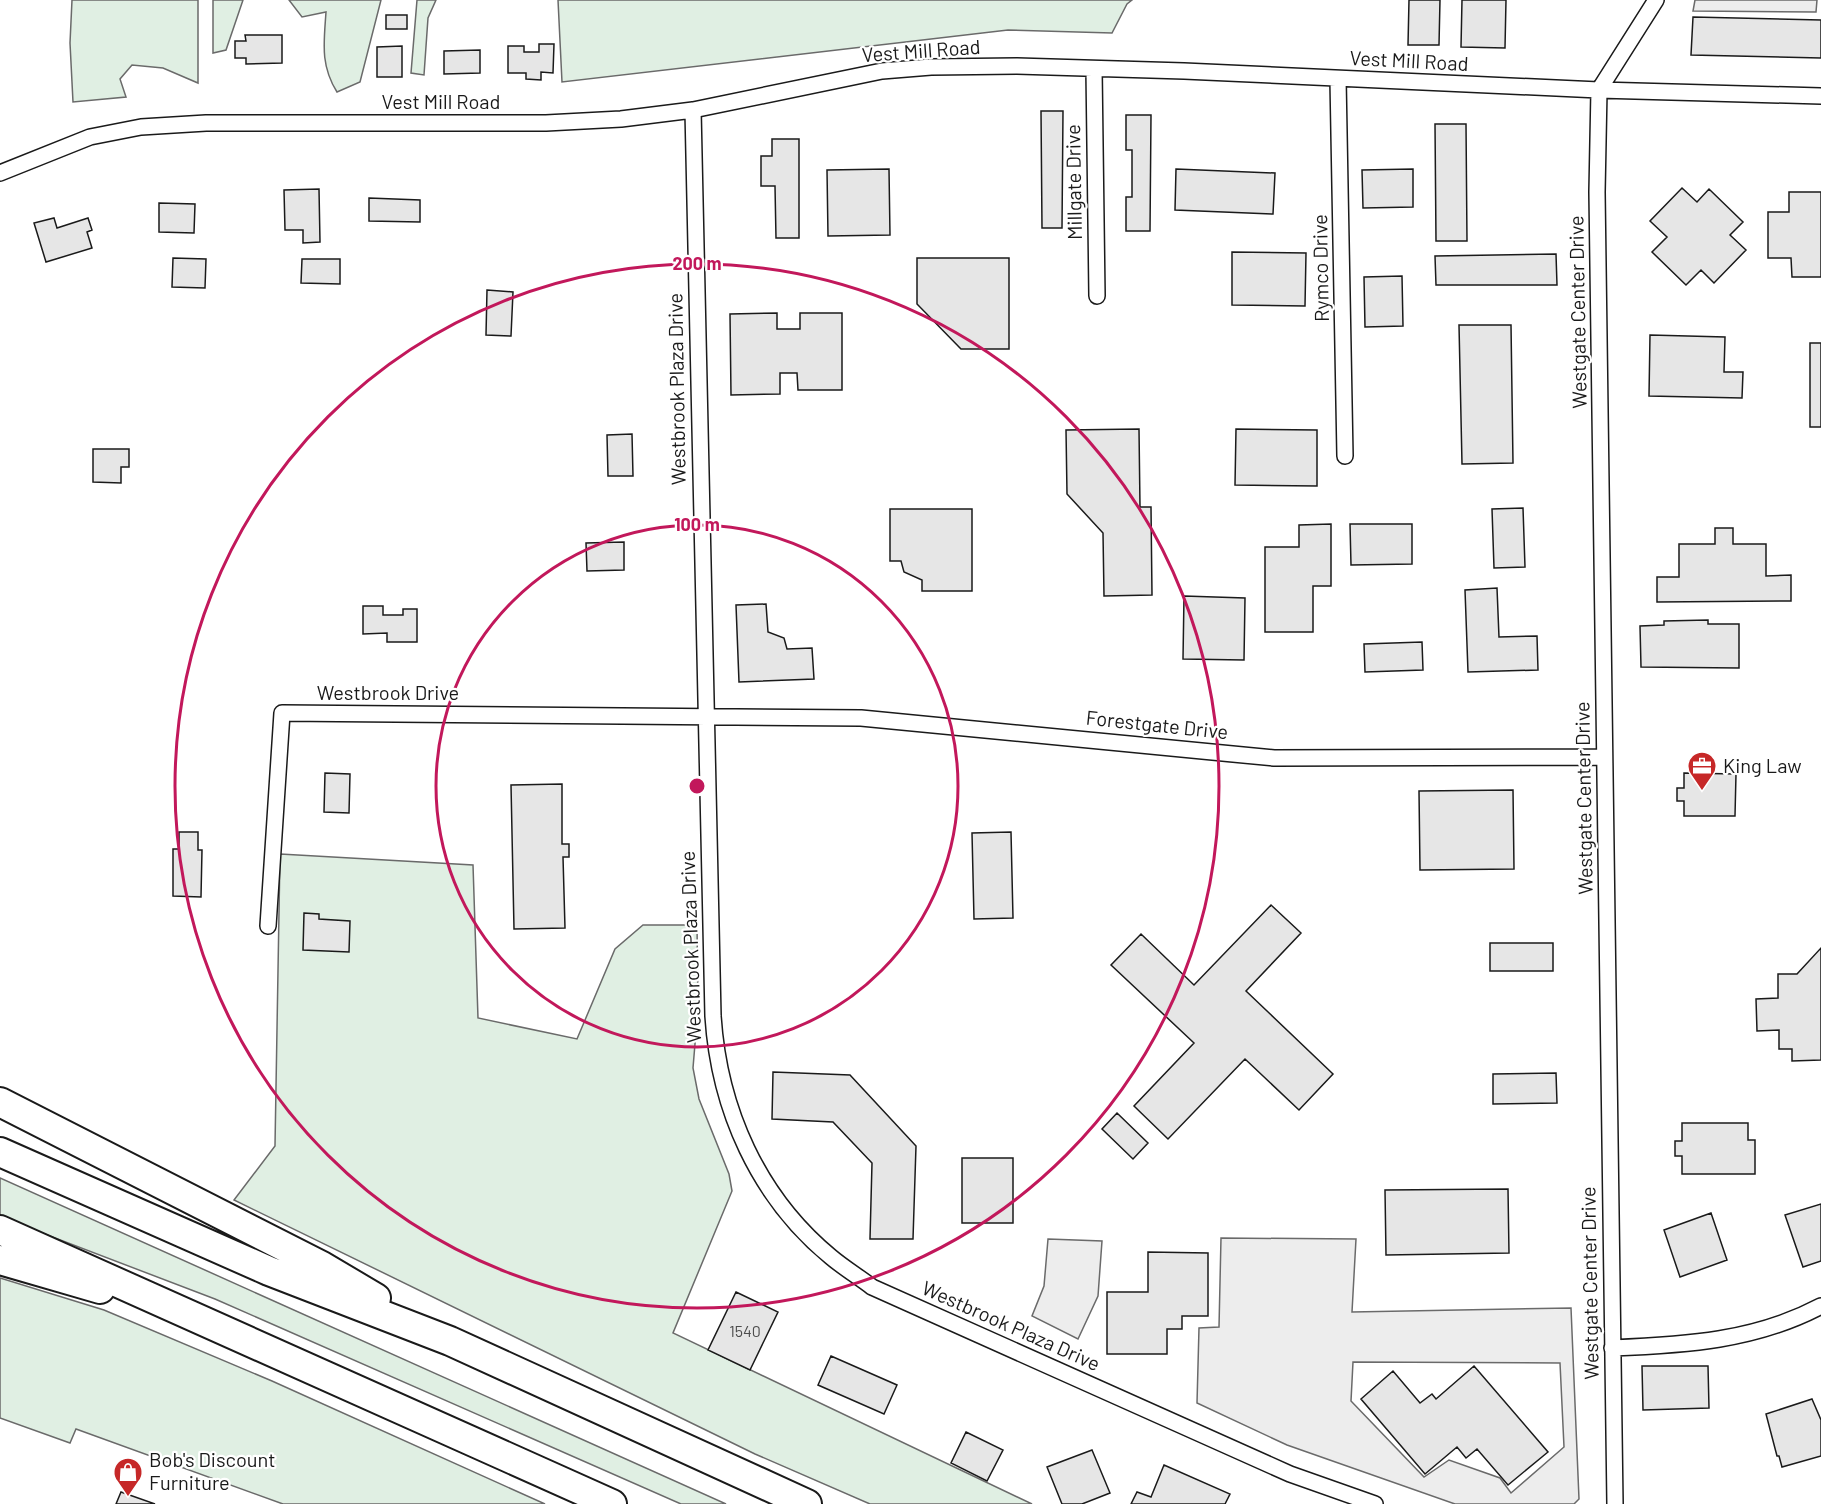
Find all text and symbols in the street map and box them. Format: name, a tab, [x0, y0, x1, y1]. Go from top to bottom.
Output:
street label: Vest Mill Road	[861, 34, 981, 66]
street label: Vest Mill Road	[1349, 45, 1469, 75]
street label: Vest Mill Road	[382, 89, 500, 113]
street label: Millgate Drive	[1060, 124, 1086, 240]
street label: Rymco Drive	[1307, 214, 1333, 322]
street label: Westgate Center Drive	[1563, 215, 1591, 409]
text: 200 m	[672, 252, 722, 274]
street label: Westbrook Plaza Drive	[662, 293, 690, 485]
text: 100 m	[674, 513, 720, 535]
street label: Westbrook Drive	[317, 680, 459, 704]
street label: Westgate Center Drive	[1569, 701, 1597, 895]
street label: Forestgate Drive	[1085, 705, 1229, 743]
office icon: King Law	[1686, 750, 1718, 792]
place label: King Law	[1723, 753, 1802, 777]
centre of rings	[687, 776, 707, 796]
street label: Westbrook Plaza Drive	[675, 851, 705, 1043]
street label: Westgate Center Drive	[1575, 1186, 1603, 1380]
street label: Westbrook Plaza Drive	[919, 1275, 1104, 1375]
house number: 1540	[729, 1321, 761, 1340]
place label: Bob's Discount Furniture	[149, 1447, 276, 1494]
shop icon: Bob's Discount Furniture	[112, 1456, 144, 1498]

